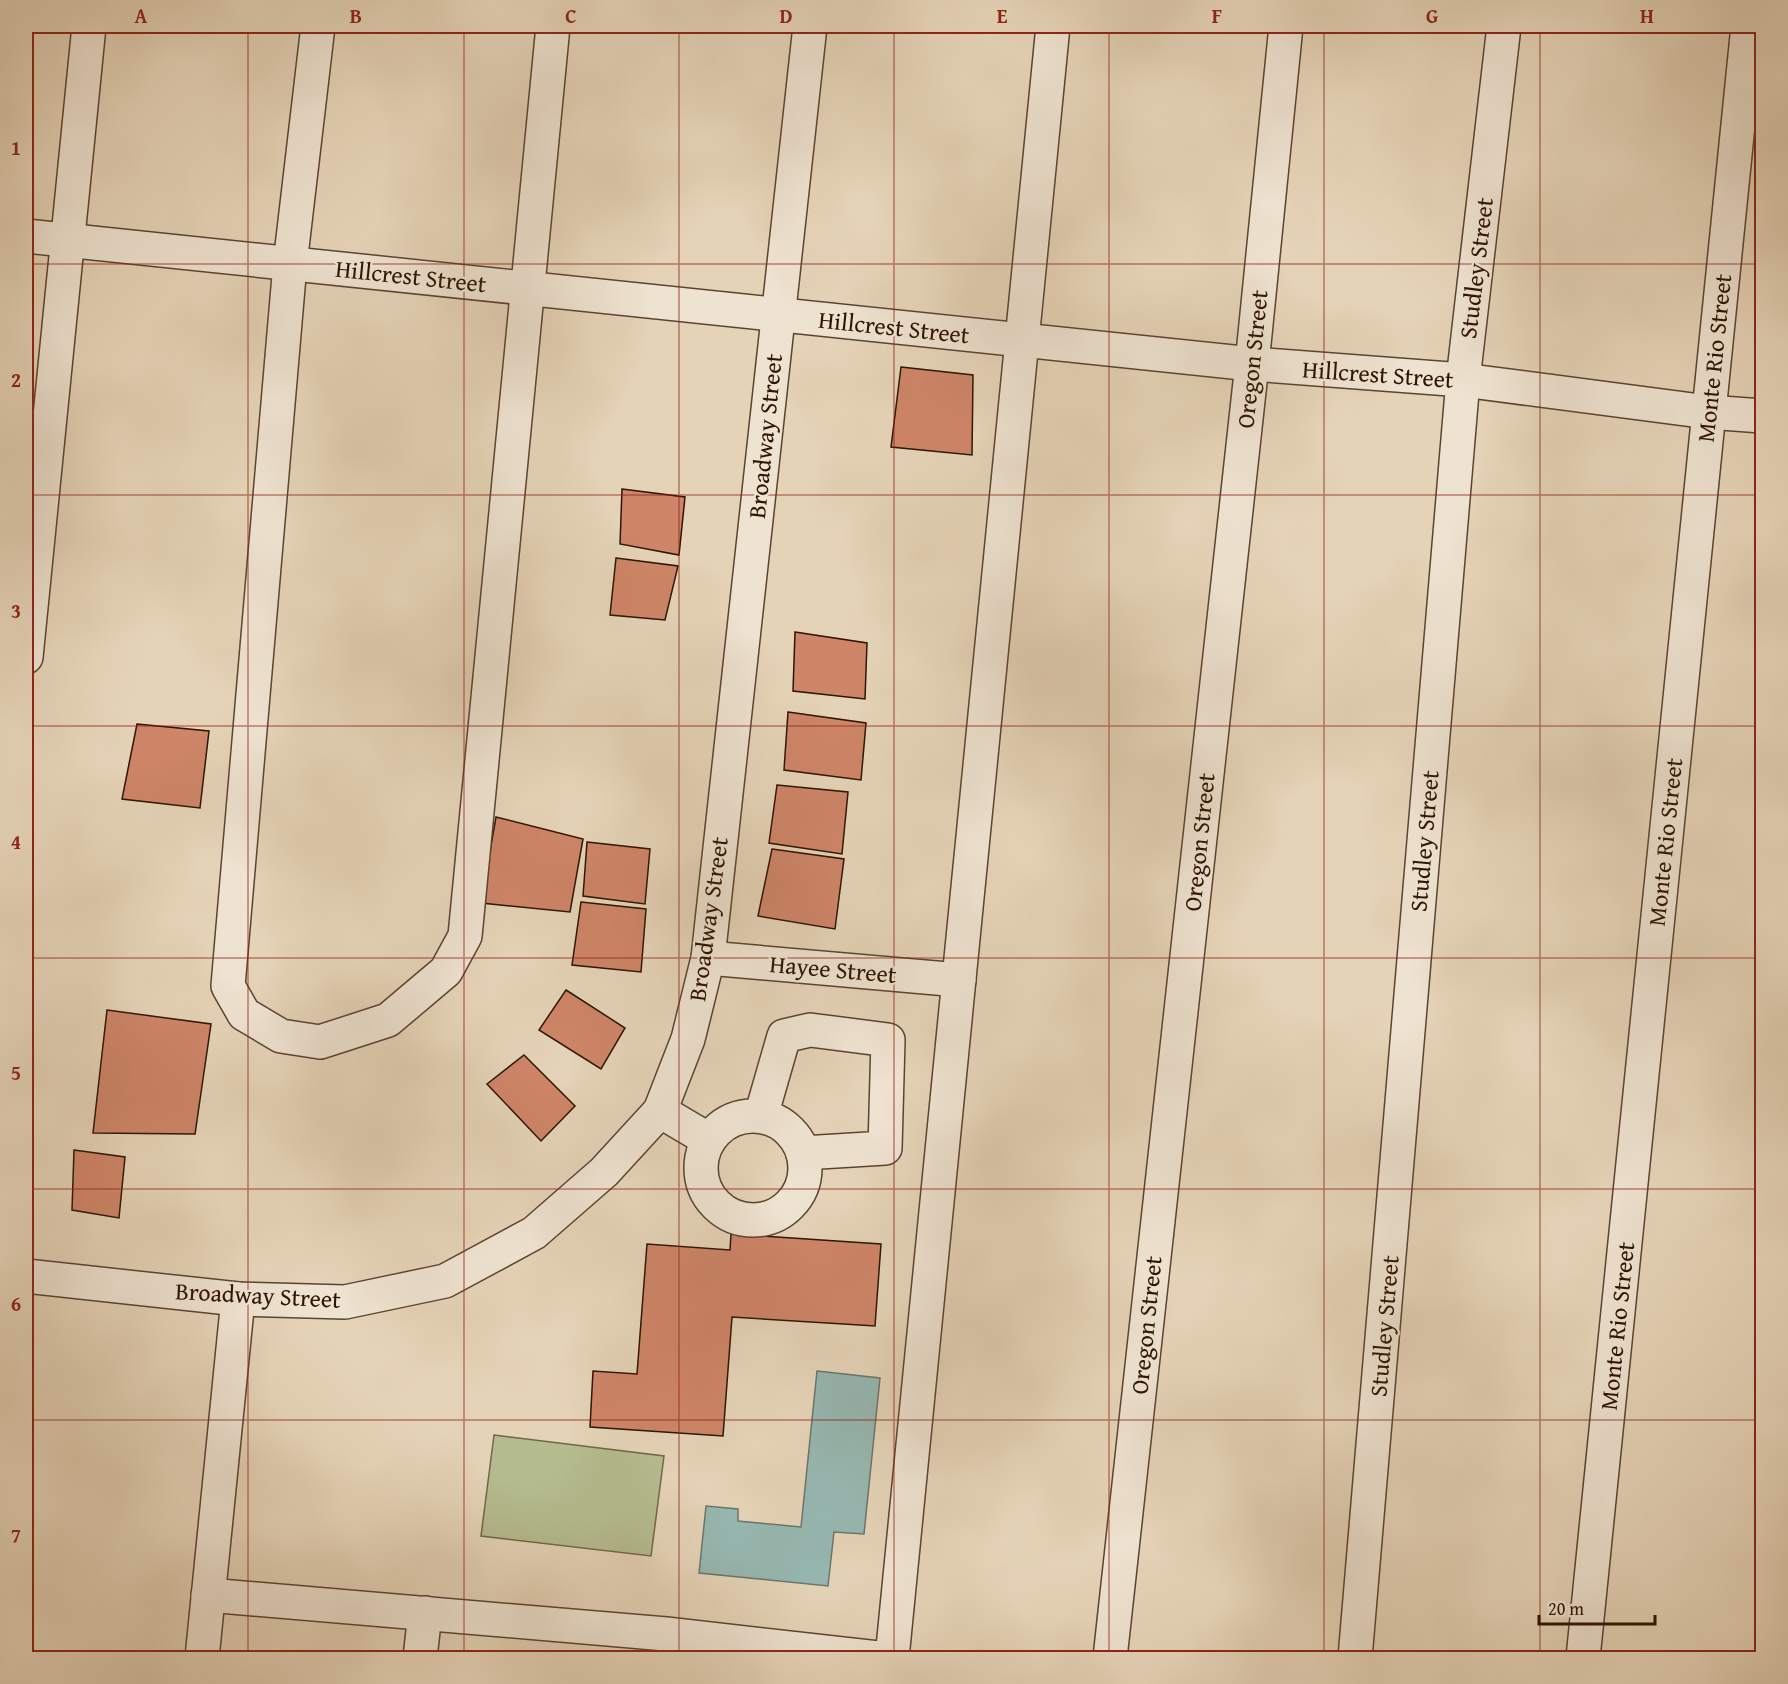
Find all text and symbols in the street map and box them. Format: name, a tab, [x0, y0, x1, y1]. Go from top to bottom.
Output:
text: A	[135, 1, 148, 30]
text: B	[350, 1, 362, 30]
text: C	[565, 1, 577, 30]
text: D	[779, 1, 793, 30]
text: E	[997, 1, 1008, 30]
text: F	[1212, 1, 1222, 30]
text: G	[1426, 1, 1438, 30]
text: H	[1640, 1, 1654, 30]
text: 1	[11, 133, 21, 162]
street label: Studley Street	[1450, 195, 1502, 341]
street label: Hillcrest Street	[334, 251, 489, 301]
street label: Monte Rio Street	[1688, 272, 1740, 444]
street label: Oregon Street	[1227, 288, 1277, 430]
street label: Hillcrest Street	[817, 302, 972, 352]
street label: Broadway Street	[739, 351, 791, 520]
street label: Hillcrest Street	[1301, 351, 1455, 397]
text: 2	[11, 365, 21, 394]
text: 3	[11, 596, 21, 625]
street label: Monte Rio Street	[1639, 756, 1691, 928]
street label: Studley Street	[1400, 768, 1448, 913]
street label: Oregon Street	[1174, 771, 1224, 913]
text: 4	[11, 827, 21, 856]
street label: Broadway Street	[679, 834, 737, 1003]
street label: Hayee Street	[768, 946, 898, 992]
text: 5	[11, 1058, 21, 1087]
street label: Monte Rio Street	[1591, 1240, 1643, 1412]
street label: Studley Street	[1360, 1253, 1408, 1398]
street label: Oregon Street	[1121, 1254, 1171, 1396]
street label: Broadway Street	[174, 1273, 342, 1317]
text: 6	[11, 1289, 21, 1318]
text: 7	[11, 1520, 21, 1549]
scale bar	[1539, 1588, 1654, 1626]
text: 20 m	[1548, 1595, 1584, 1622]

